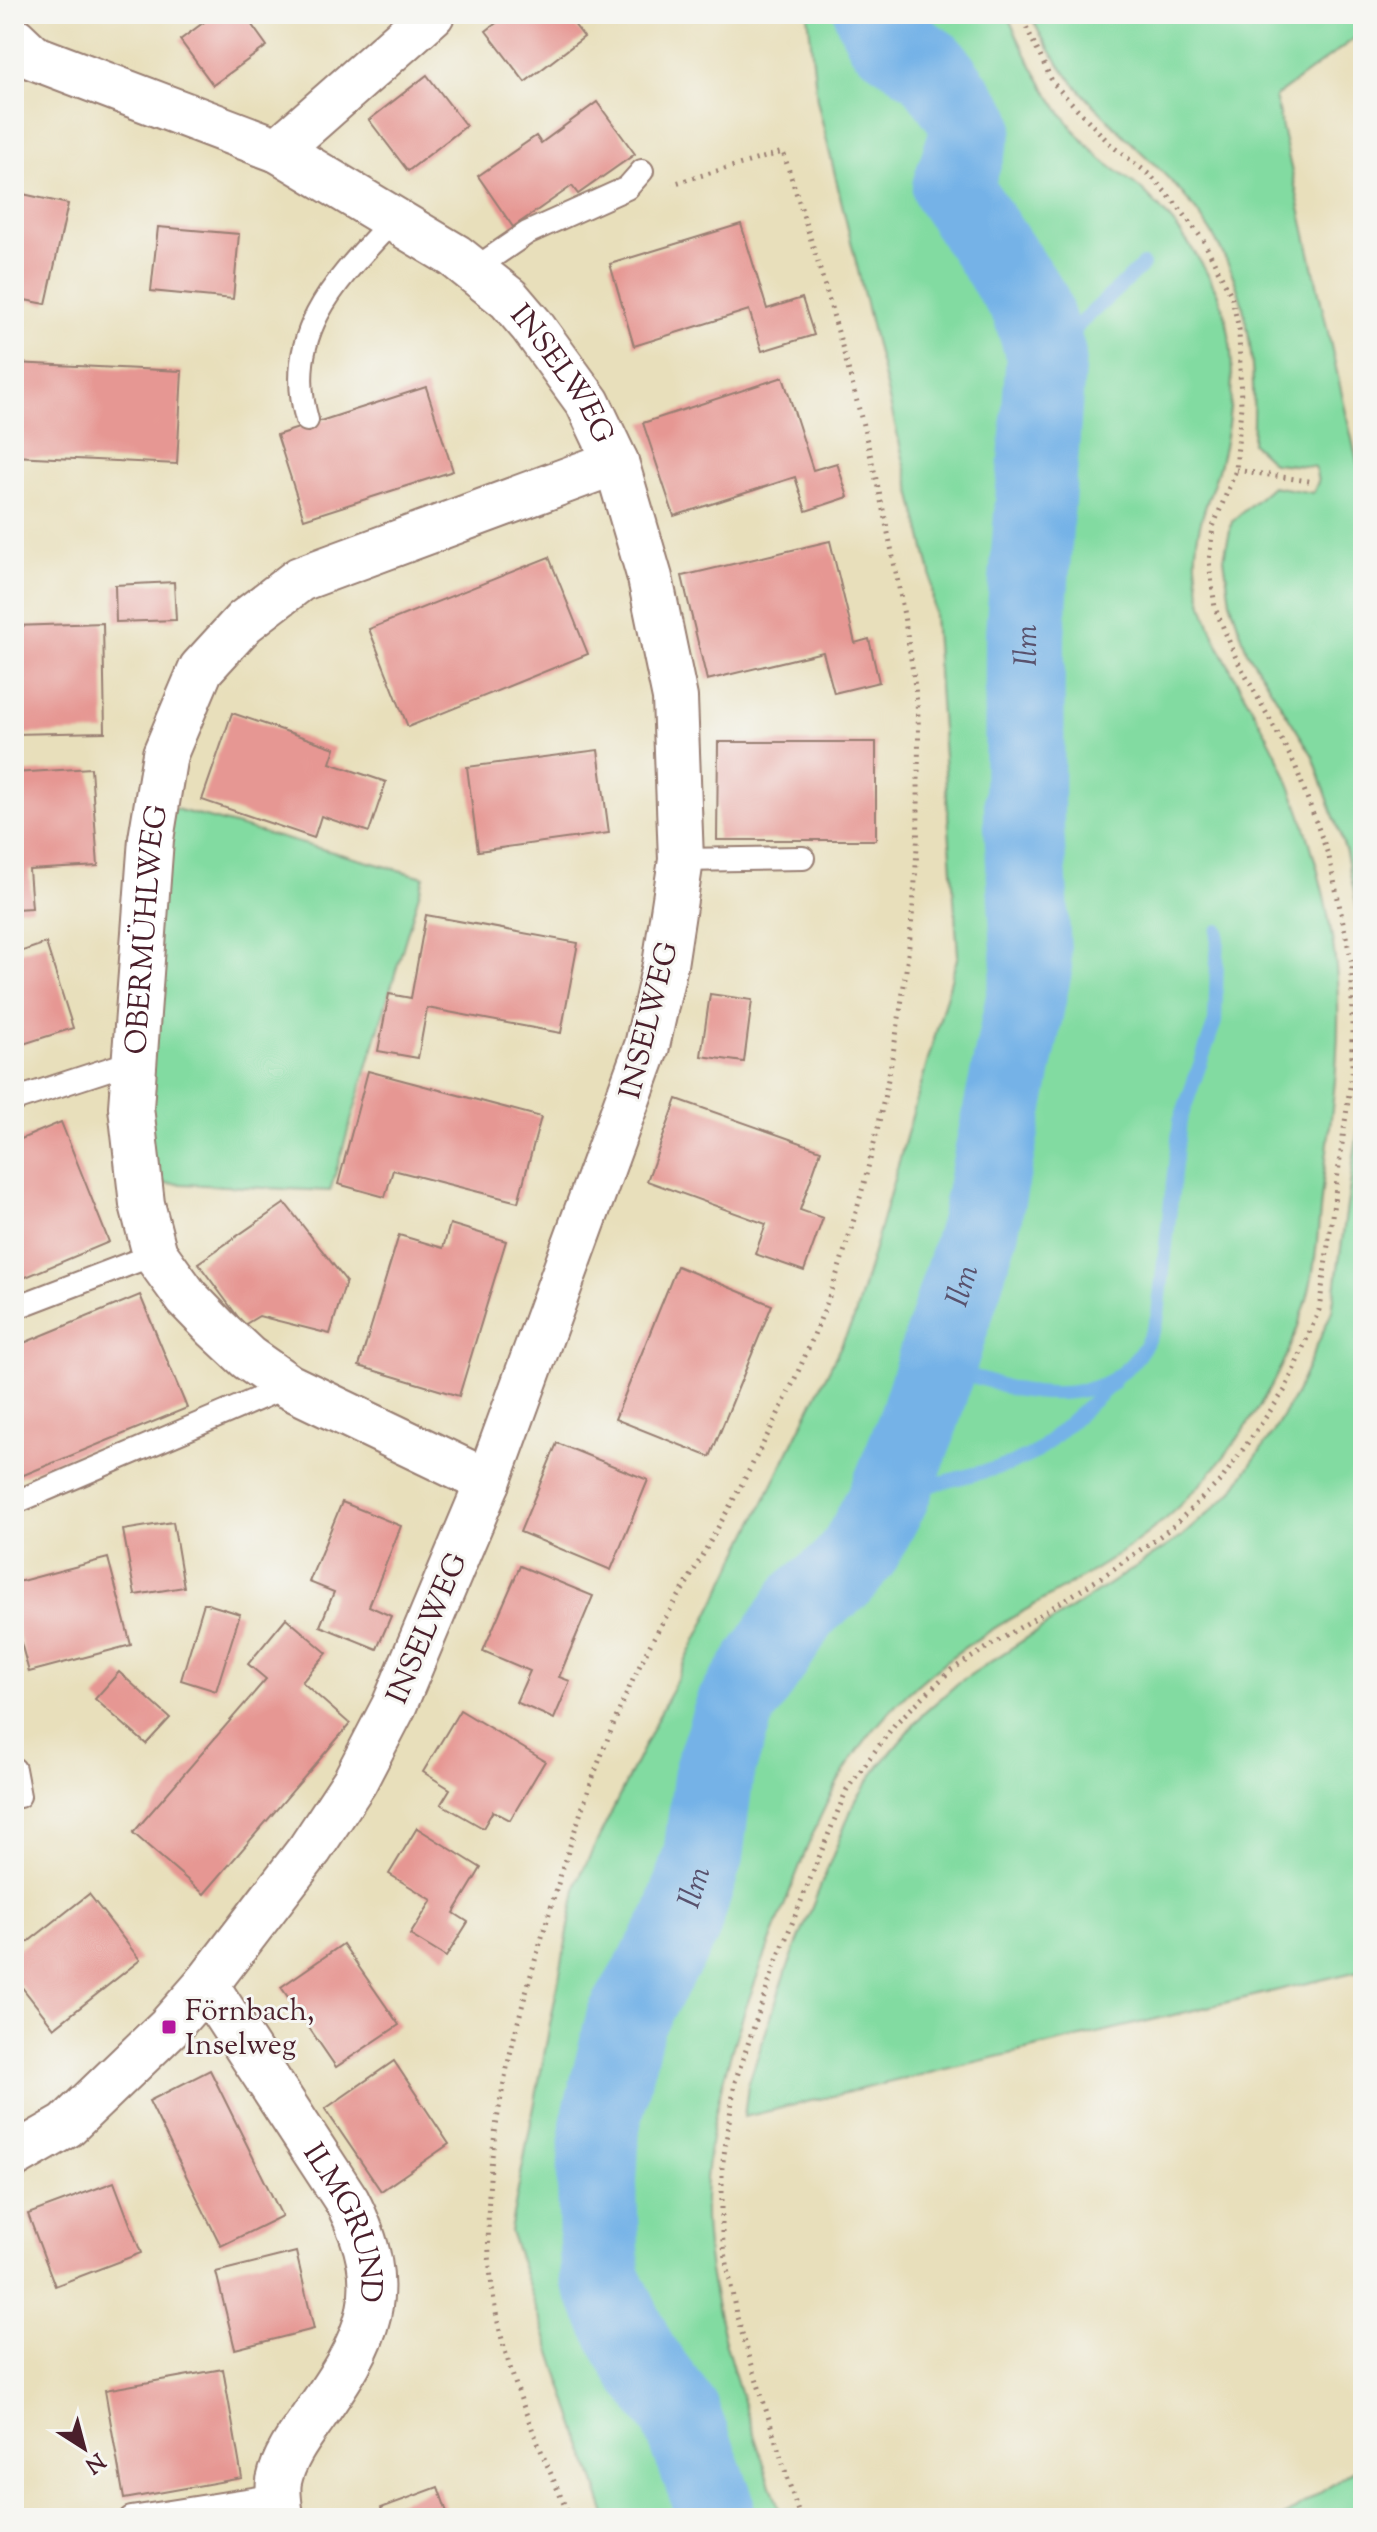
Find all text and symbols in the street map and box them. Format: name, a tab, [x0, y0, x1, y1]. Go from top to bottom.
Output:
street label: INSELWEG	[499, 296, 623, 451]
water label: Ilm	[1005, 624, 1051, 667]
street label: OBERMÜHLWEG	[116, 802, 180, 1056]
street label: INSELWEG	[610, 938, 691, 1104]
water label: Ilm	[936, 1259, 992, 1313]
street label: INSELWEG	[377, 1547, 479, 1711]
water label: Ilm	[668, 1860, 724, 1915]
place label: Förnbach, Inselweg	[185, 1991, 315, 2068]
marker: Förnbach, Inselweg	[160, 2018, 178, 2036]
street label: ILMGRUND	[291, 2136, 391, 2303]
north arrow	[44, 2408, 124, 2488]
text: N	[77, 2444, 111, 2480]

